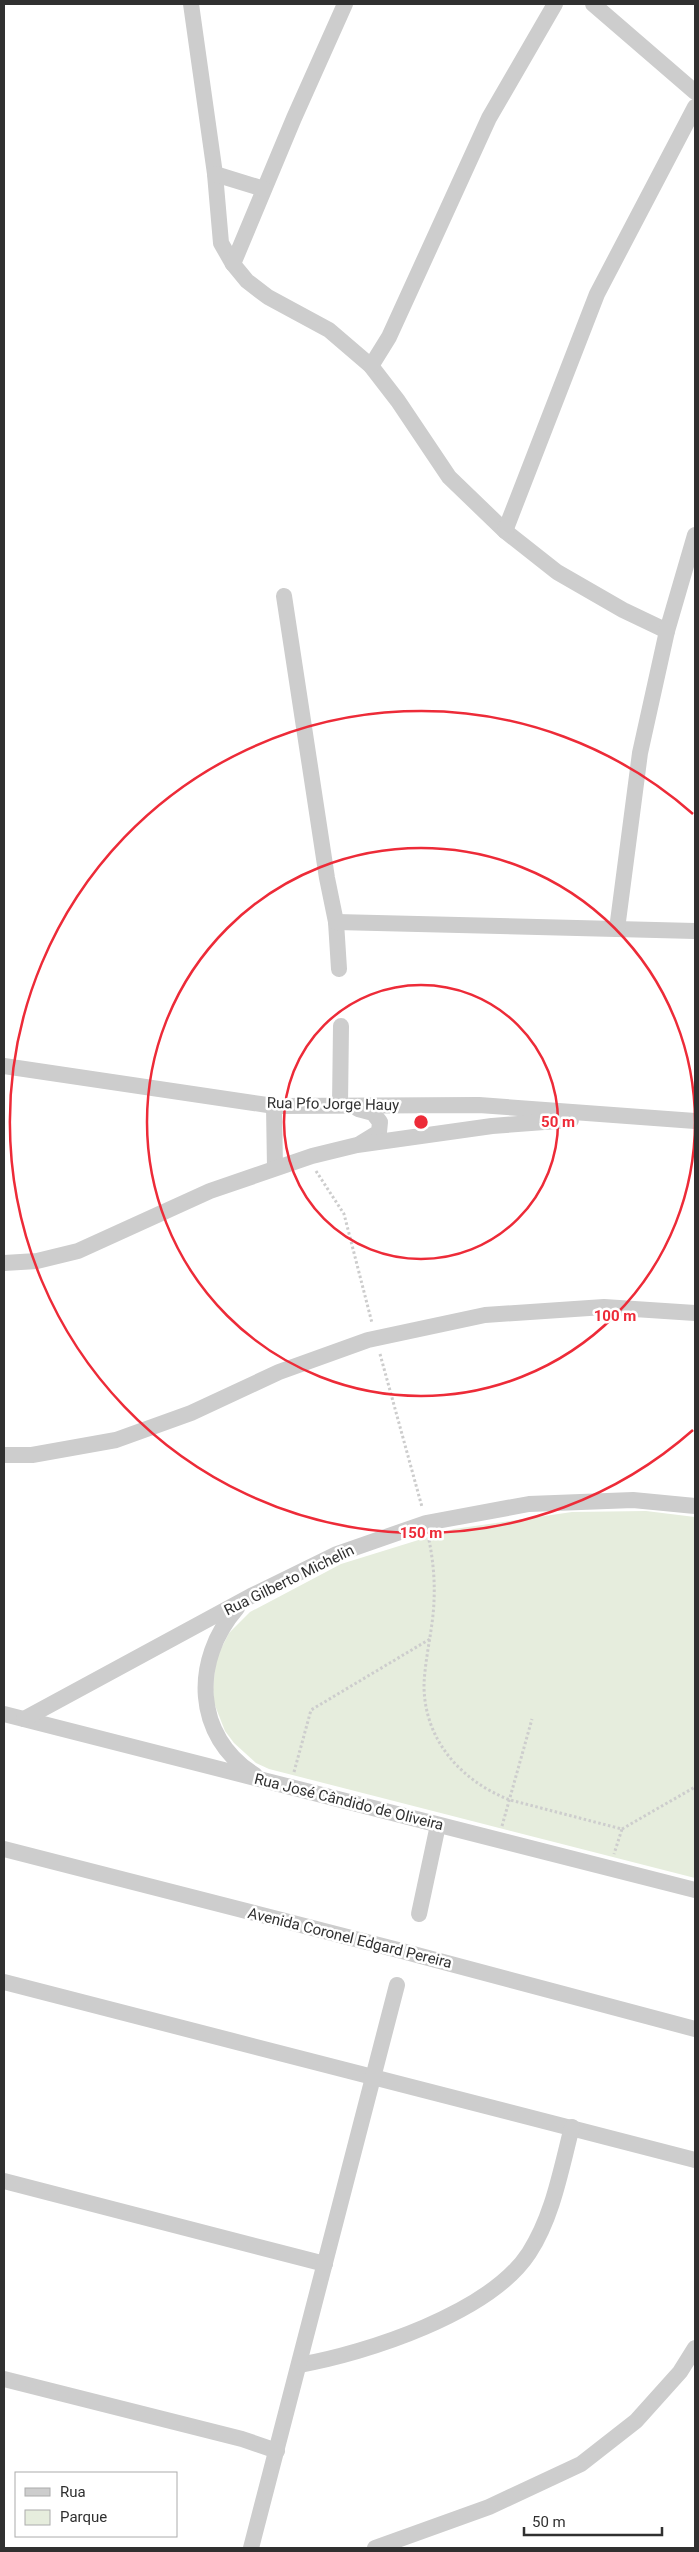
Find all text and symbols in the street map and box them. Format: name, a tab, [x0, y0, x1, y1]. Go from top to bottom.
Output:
street label: Rua Pfo Jorge Hauy	[267, 1094, 399, 1114]
centre of rings	[412, 1113, 430, 1131]
text: 50 m	[541, 1113, 575, 1131]
text: 100 m	[594, 1307, 636, 1325]
text: 150 m	[400, 1524, 442, 1542]
street label: Rua Gilberto Michelin	[221, 1541, 357, 1619]
street label: Rua José Cândido de Oliveira	[253, 1770, 445, 1834]
street label: Avenida Coronel Edgard Pereira	[246, 1904, 454, 1972]
legend	[15, 2472, 178, 2537]
text: Rua	[60, 2483, 86, 2501]
scale bar	[524, 2504, 662, 2536]
text: Parque	[60, 2508, 107, 2526]
text: 50 m	[532, 2513, 566, 2531]

